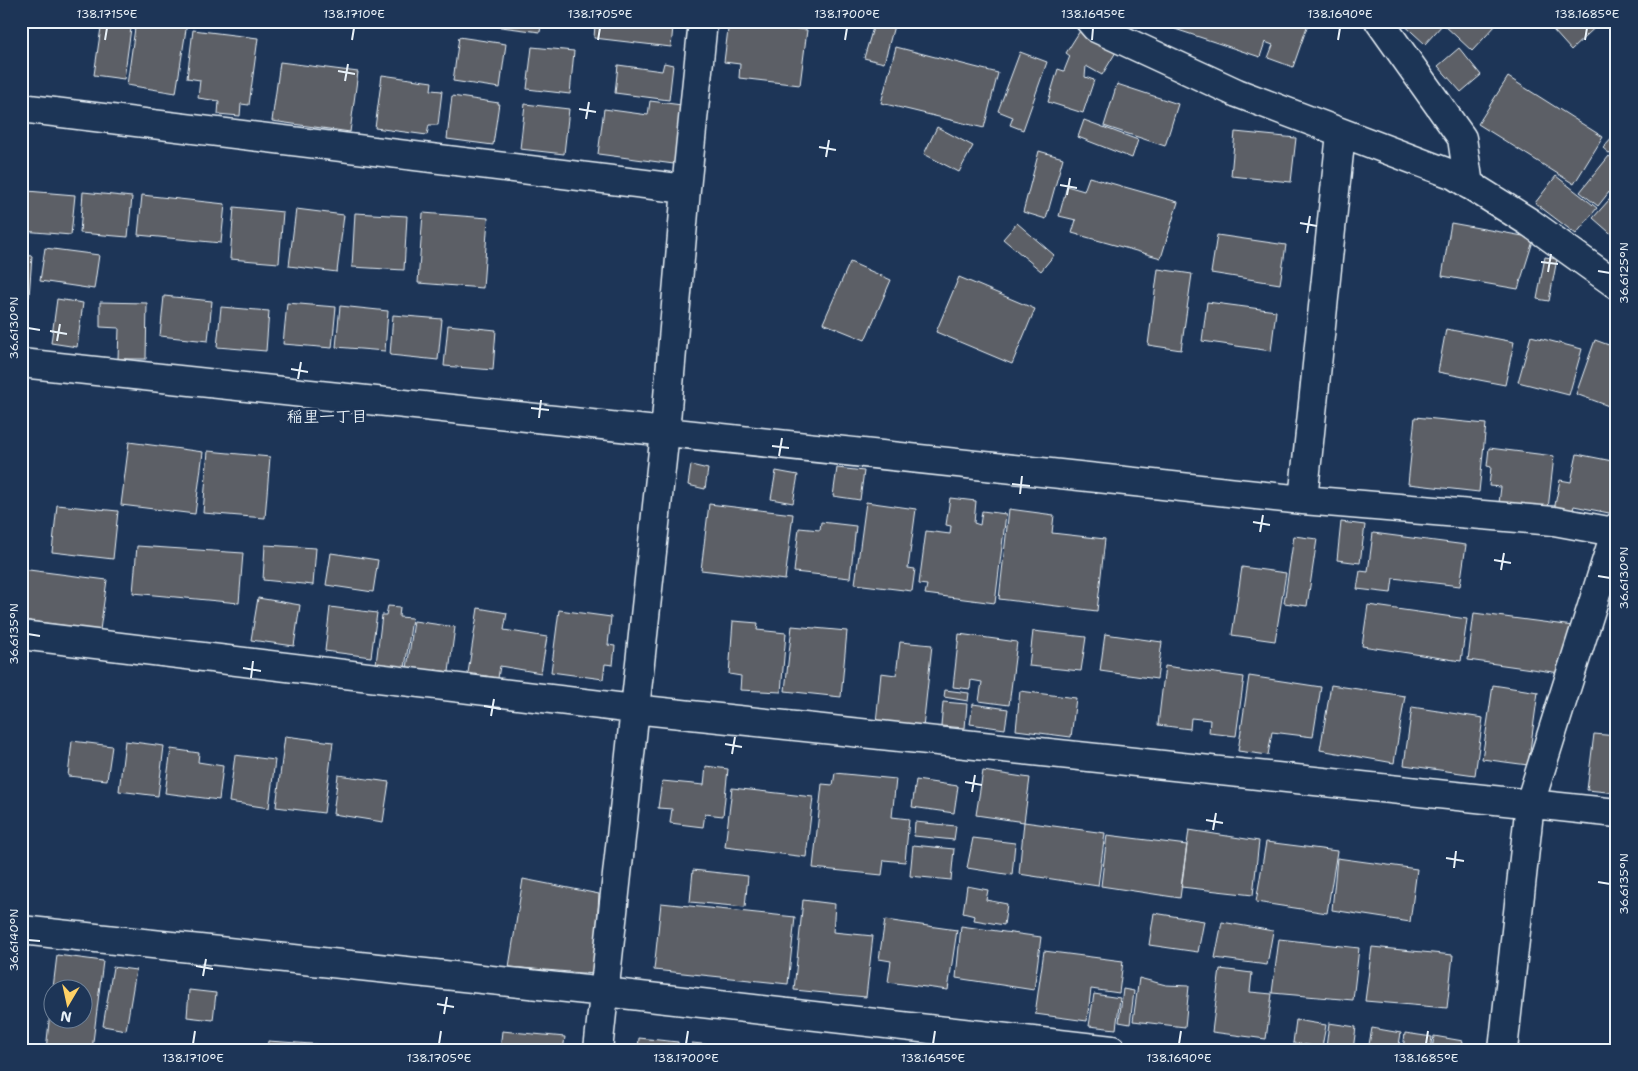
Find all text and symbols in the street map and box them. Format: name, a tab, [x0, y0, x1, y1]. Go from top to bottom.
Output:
text: 138.1715°E	[77, 6, 137, 22]
text: 138.1710°E	[323, 6, 385, 22]
text: 138.1705°E	[568, 6, 632, 22]
text: 138.1700°E	[814, 6, 880, 22]
text: 138.1695°E	[1061, 6, 1125, 22]
text: 138.1690°E	[1307, 6, 1373, 22]
text: 138.1685°E	[1555, 6, 1619, 22]
text: 36.6125°N	[1616, 242, 1632, 304]
text: 36.6130°N	[6, 297, 22, 359]
district label: 稲里一丁目	[287, 406, 367, 427]
text: 36.6130°N	[1616, 547, 1632, 609]
text: 36.6135°N	[6, 603, 22, 665]
text: 36.6135°N	[1616, 853, 1632, 915]
text: 36.6140°N	[6, 908, 22, 972]
north arrow	[42, 978, 92, 1028]
text: N	[59, 1007, 73, 1027]
text: 138.1710°E	[162, 1050, 224, 1066]
text: 138.1705°E	[407, 1050, 471, 1066]
text: 138.1700°E	[653, 1050, 719, 1066]
text: 138.1695°E	[901, 1050, 965, 1066]
text: 138.1690°E	[1146, 1050, 1212, 1066]
text: 138.1685°E	[1394, 1050, 1458, 1066]

